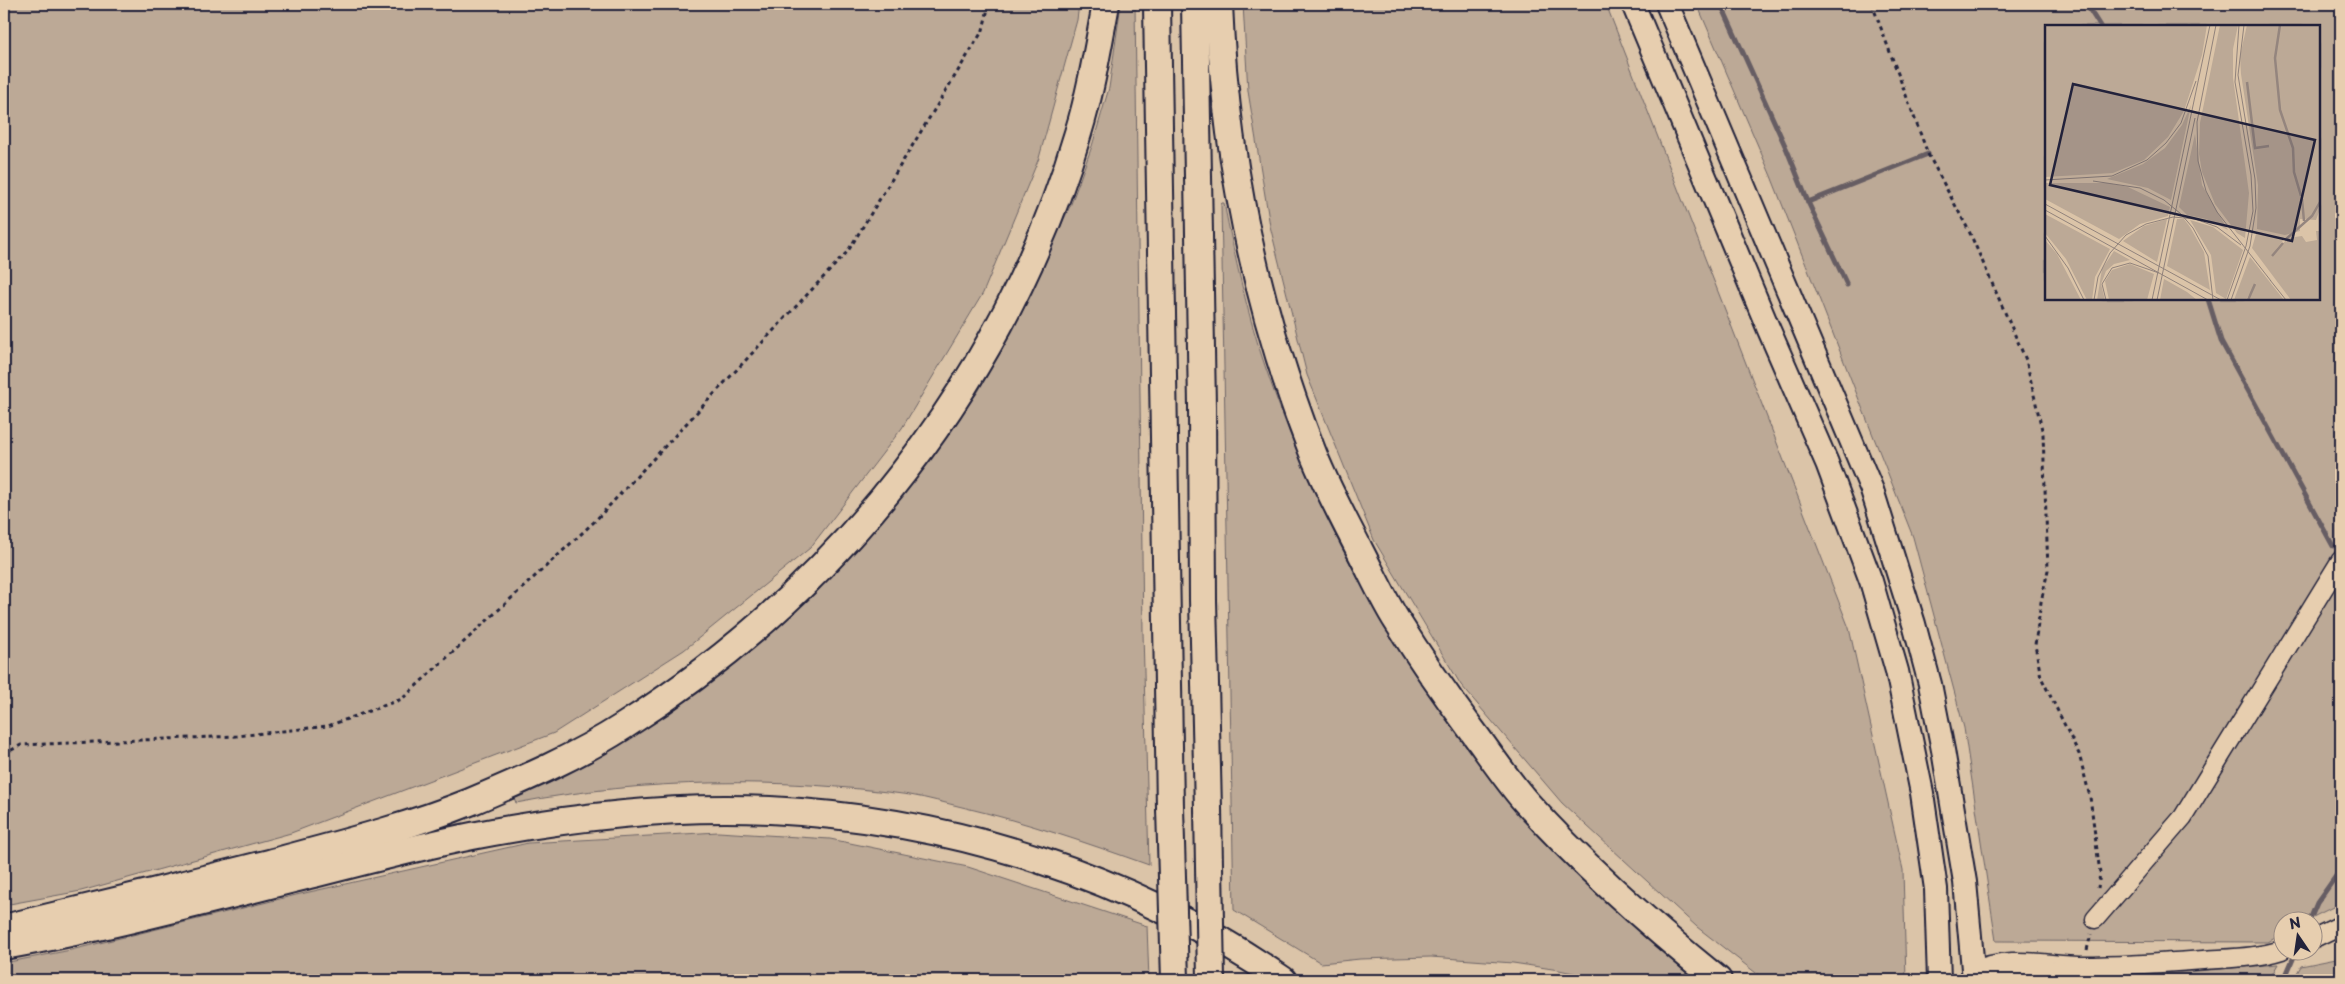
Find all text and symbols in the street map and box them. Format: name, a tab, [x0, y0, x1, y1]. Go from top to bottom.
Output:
inset map	[2045, 25, 2320, 300]
text: N	[2287, 911, 2303, 934]
north arrow	[2272, 912, 2322, 962]

